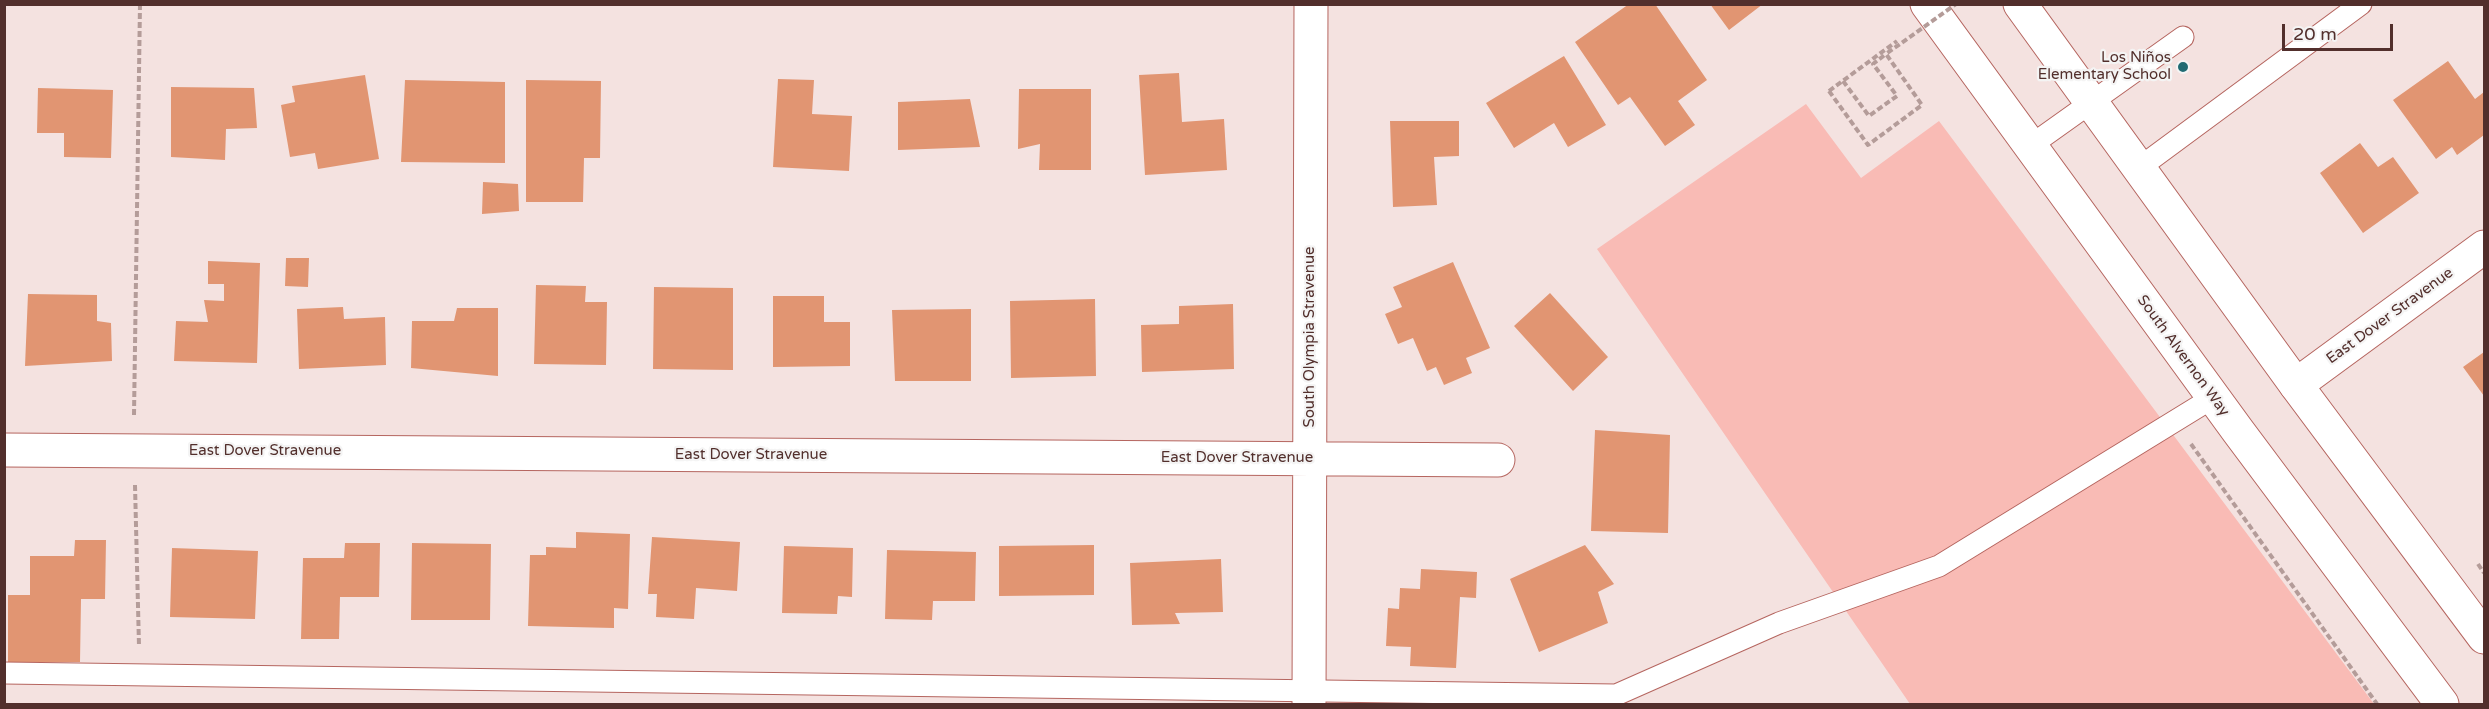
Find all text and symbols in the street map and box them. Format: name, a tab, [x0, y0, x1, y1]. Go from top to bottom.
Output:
scale bar	[2285, 12, 2396, 50]
text: 20 m	[2293, 23, 2337, 45]
place label: Los Niños Elementary School	[2038, 49, 2171, 84]
marker: Los Niños Elementary School	[2176, 60, 2190, 74]
street label: South Olympia Stravenue	[1301, 246, 1319, 428]
street label: East Dover Stravenue	[2323, 264, 2457, 368]
street label: South Alvernon Way	[2133, 292, 2233, 420]
street label: East Dover Stravenue	[189, 442, 341, 460]
street label: East Dover Stravenue	[675, 446, 827, 464]
street label: East Dover Stravenue	[1161, 449, 1313, 467]

